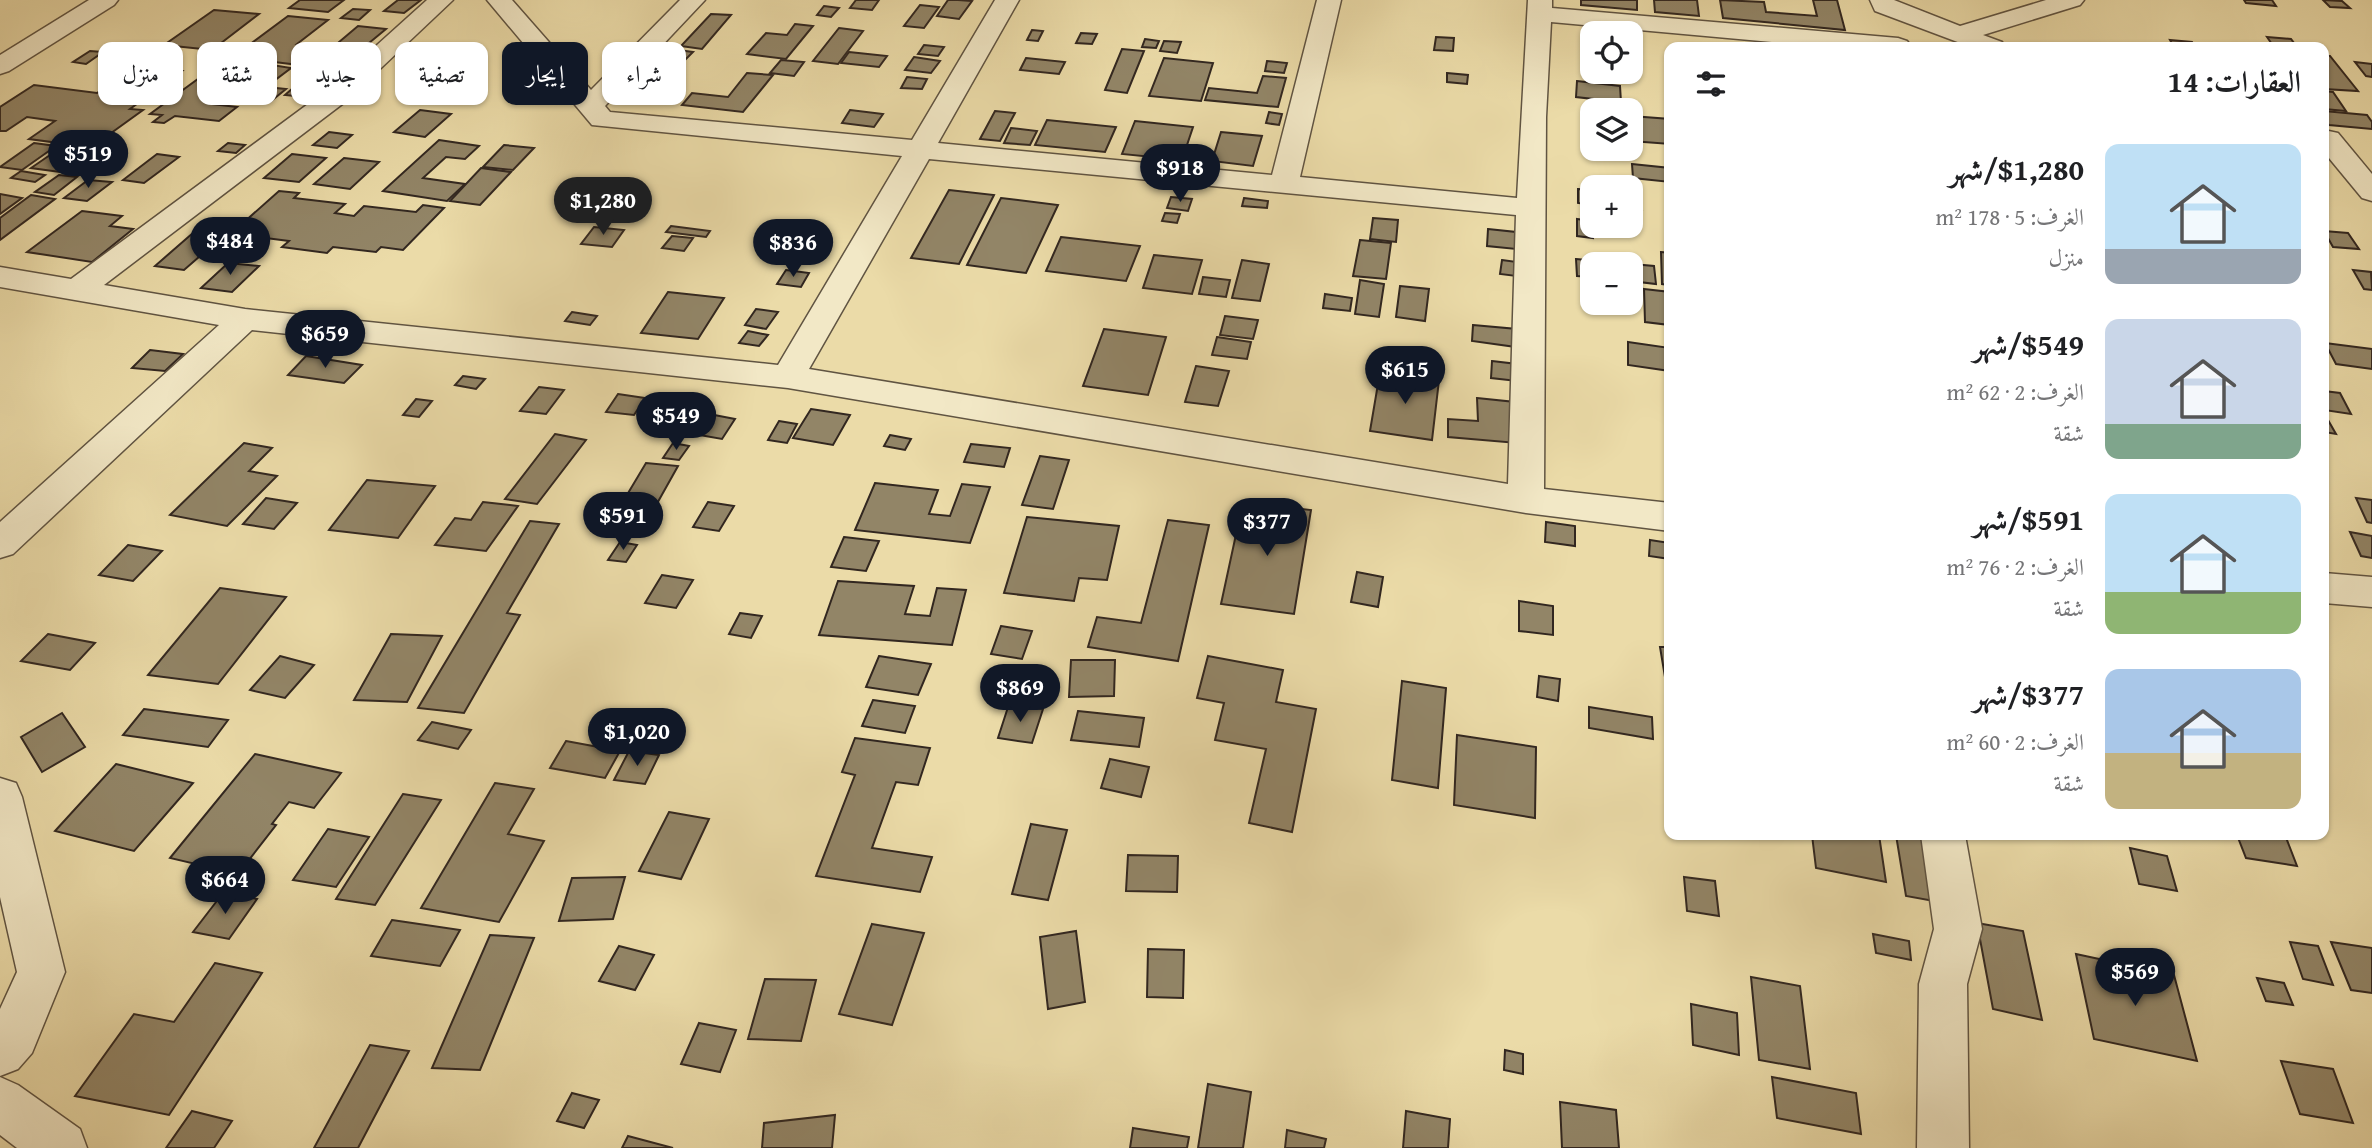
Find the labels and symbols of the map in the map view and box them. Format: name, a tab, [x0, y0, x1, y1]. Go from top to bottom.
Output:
pin: $519	[47, 130, 129, 190]
pin: $918	[1139, 144, 1221, 204]
pin: $1,280	[546, 177, 660, 237]
pin: $484	[189, 218, 271, 277]
pin: $836	[752, 219, 834, 279]
pin: $659	[284, 310, 366, 370]
pin: $615	[1364, 346, 1446, 406]
pin: $549	[635, 392, 717, 452]
pin: $591	[582, 492, 664, 552]
pin: $377	[1226, 498, 1308, 558]
pin: $869	[979, 664, 1061, 724]
pin: $1,020	[580, 708, 694, 768]
pin: $664	[184, 856, 266, 916]
pin: $569	[2094, 948, 2176, 1008]

